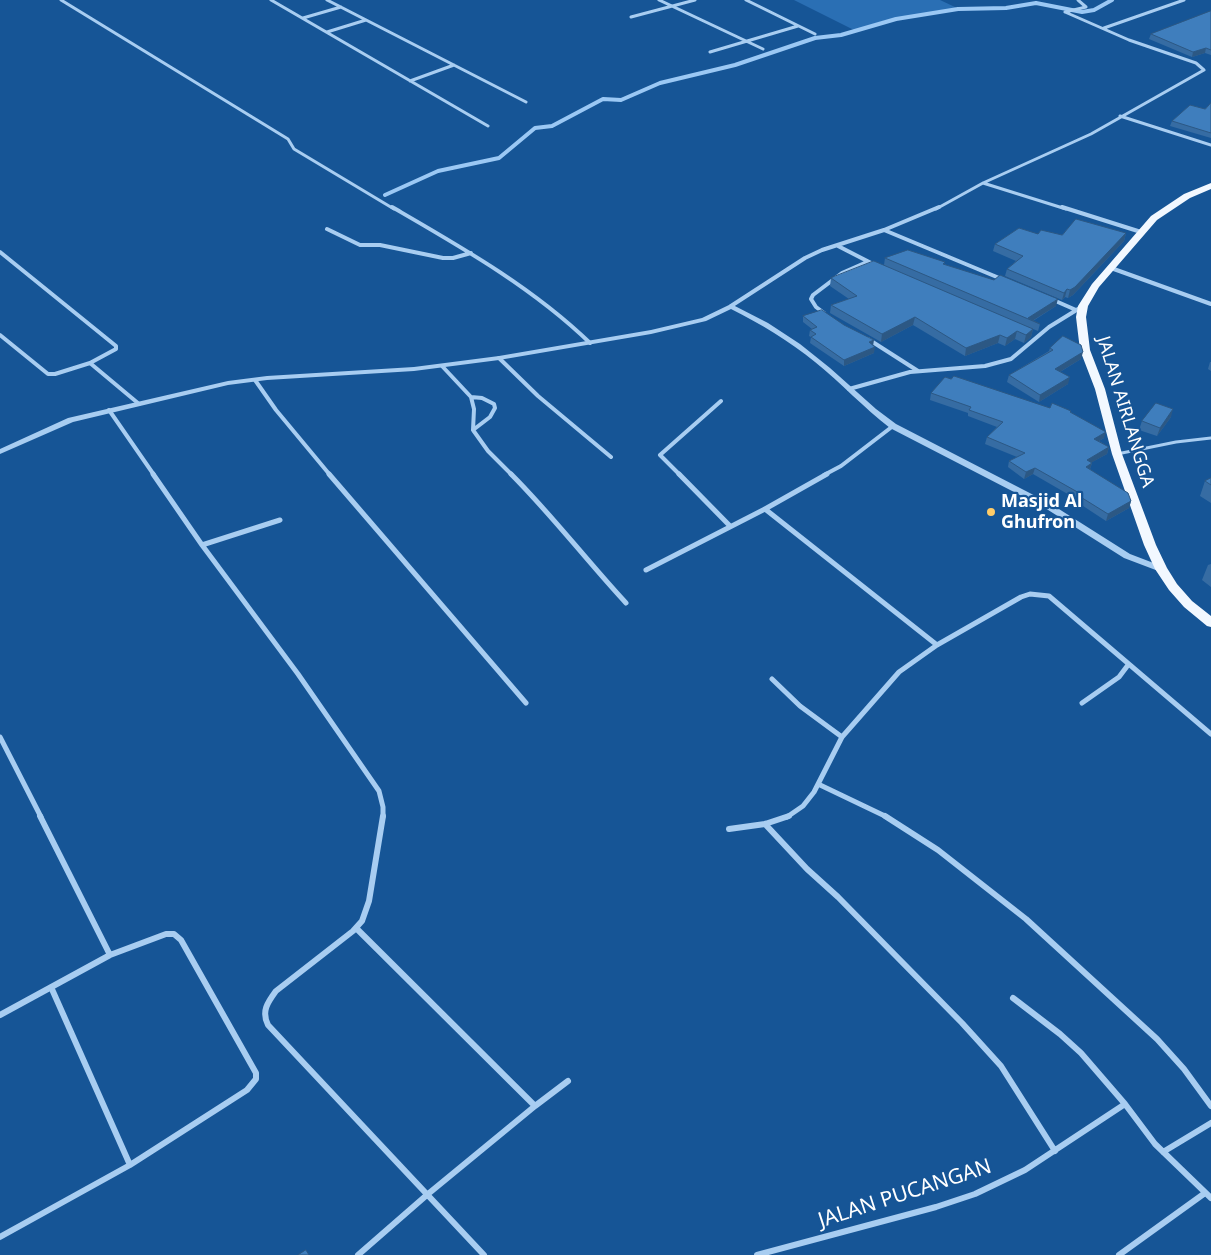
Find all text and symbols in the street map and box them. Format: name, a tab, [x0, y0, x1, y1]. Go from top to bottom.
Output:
street label: JALAN AIRLANGGA	[1092, 334, 1158, 490]
place label: Masjid Al Ghufron	[1001, 491, 1082, 534]
marker: Masjid Al Ghufron	[985, 506, 997, 518]
street label: JALAN PUCANGAN	[815, 1154, 995, 1234]

